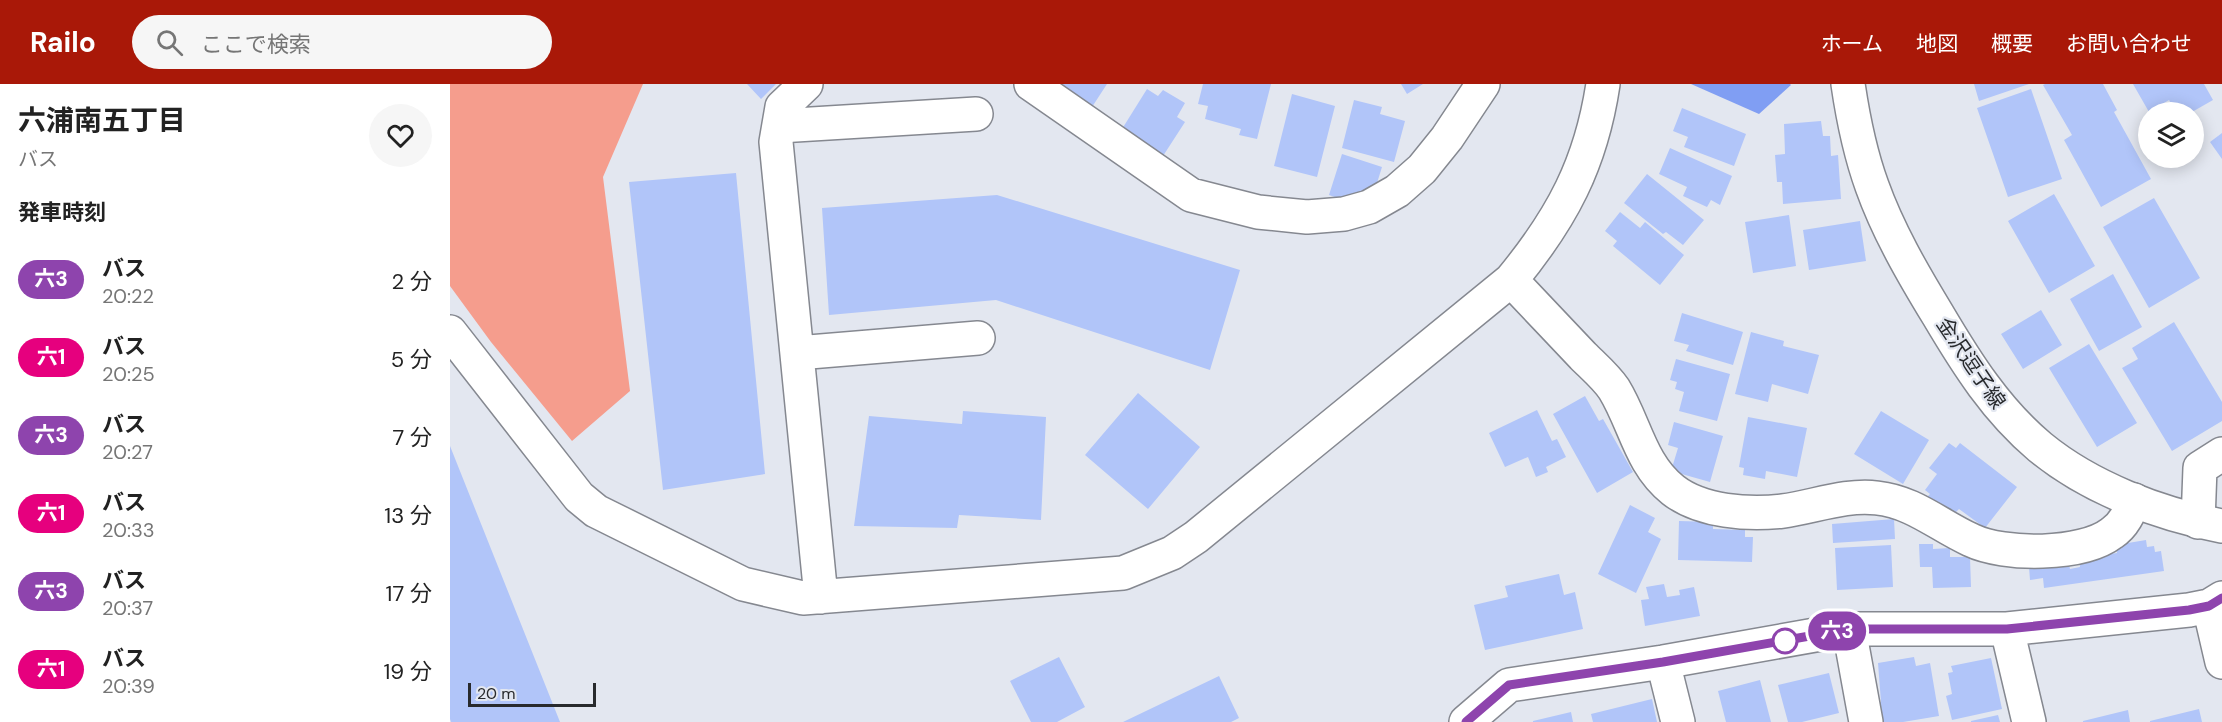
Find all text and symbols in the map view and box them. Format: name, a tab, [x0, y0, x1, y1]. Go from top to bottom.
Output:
search box	[132, 15, 552, 69]
text: Railo	[30, 24, 96, 61]
icon: search	[153, 26, 186, 59]
text: ここで検索	[201, 30, 311, 59]
text: ホーム	[1821, 30, 1883, 58]
text: 地図	[1916, 30, 1958, 58]
text: 概要	[1991, 30, 2033, 58]
text: お問い合わせ	[2066, 30, 2192, 58]
text: 六浦南五丁目	[18, 102, 186, 139]
map controls	[2138, 102, 2204, 168]
button: layers	[2138, 102, 2204, 168]
button: heart	[369, 104, 432, 167]
text: バス	[18, 146, 58, 172]
text: 発車時刻	[18, 198, 106, 227]
text: バス	[102, 254, 146, 283]
text: 六3	[34, 265, 68, 293]
text: 2 分	[391, 267, 432, 296]
text: 20:22	[102, 283, 154, 309]
street label: 金沢逗子線	[1930, 312, 2012, 414]
text: バス	[102, 332, 146, 361]
text: 六1	[37, 343, 65, 371]
text: 5 分	[391, 345, 432, 374]
text: 20:25	[102, 361, 155, 387]
text: バス	[102, 410, 146, 439]
text: 六3	[34, 421, 68, 449]
text: 7 分	[392, 423, 432, 452]
text: 20:27	[102, 439, 153, 465]
text: バス	[102, 488, 146, 517]
text: 六1	[37, 499, 65, 527]
text: 13 分	[384, 501, 432, 530]
text: 20:33	[102, 517, 155, 543]
text: バス	[102, 566, 146, 595]
text: 六3	[34, 577, 68, 605]
text: 17 分	[386, 579, 432, 608]
text: 20:37	[102, 595, 153, 621]
line badge: 六3	[1810, 612, 1864, 650]
text: 六3	[1820, 617, 1854, 645]
unlabelled marker	[1772, 628, 1798, 654]
text: バス	[102, 644, 146, 673]
text: 六1	[37, 655, 65, 683]
text: 19 分	[383, 657, 432, 686]
text: 20:39	[102, 673, 155, 699]
scale bar	[468, 680, 596, 708]
text: 20 m	[477, 683, 516, 704]

